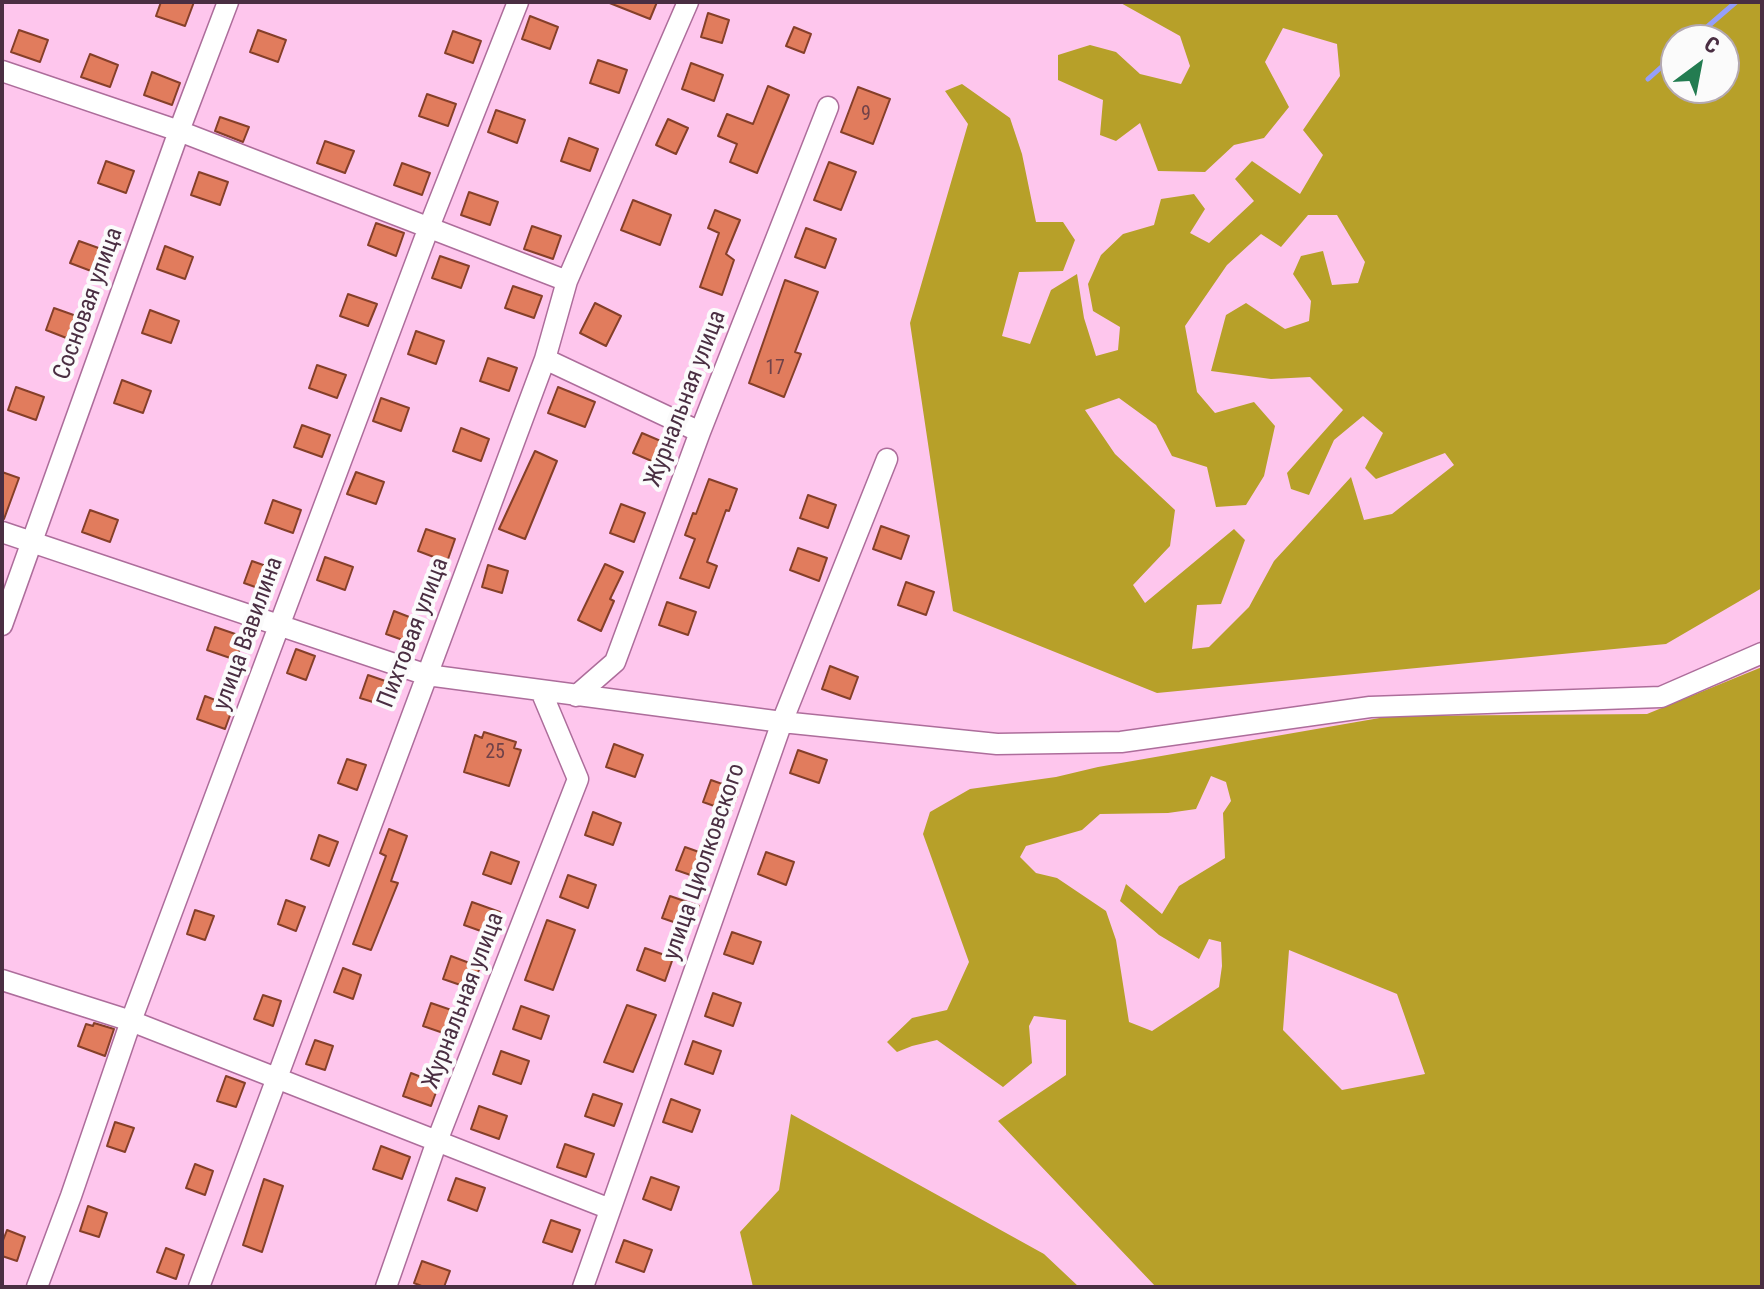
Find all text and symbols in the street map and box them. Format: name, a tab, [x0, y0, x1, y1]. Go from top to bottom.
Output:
north arrow	[1660, 24, 1740, 104]
text: С	[1700, 31, 1724, 59]
house number: 9	[861, 103, 871, 127]
street label: Сосновая улица	[48, 224, 130, 384]
street label: Журнальная улица	[639, 307, 733, 491]
house number: 17	[765, 357, 785, 381]
street label: улица Вавилина	[208, 554, 290, 714]
street label: Пихтовая улица	[372, 554, 456, 712]
house number: 25	[485, 741, 505, 765]
street label: улица Циолковского	[658, 760, 752, 964]
street label: Журнальная улица	[417, 909, 511, 1093]

